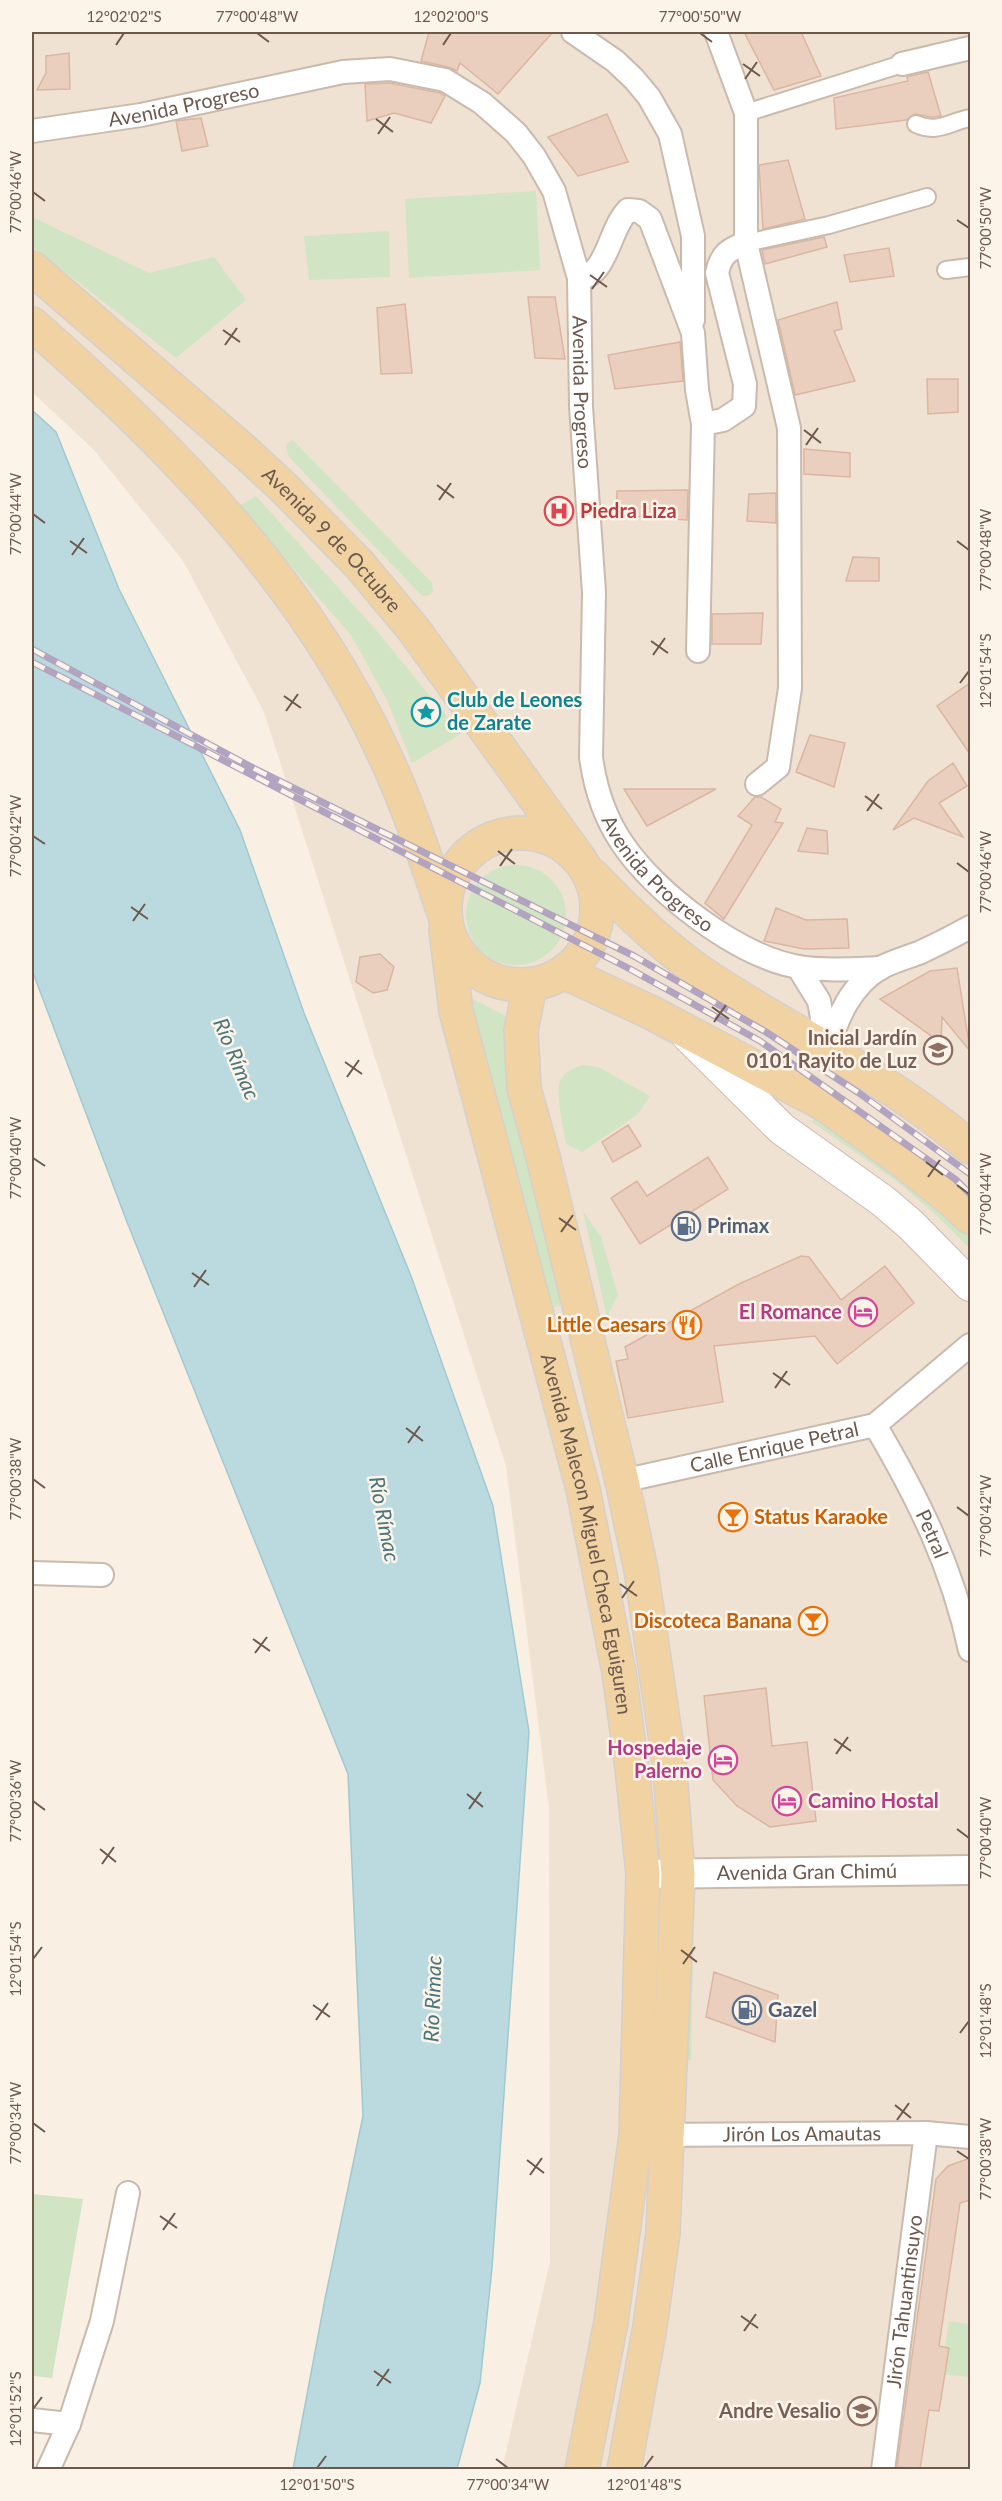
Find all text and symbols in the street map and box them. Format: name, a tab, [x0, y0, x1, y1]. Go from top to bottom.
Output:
text: 12°02'02"S	[86, 7, 162, 25]
text: 77°00'48"W	[216, 7, 299, 25]
text: 12°02'00"S	[413, 7, 489, 25]
text: 77°00'50"W	[659, 7, 742, 25]
street label: Avenida Progreso	[107, 77, 261, 131]
text: 77°00'46"W	[6, 150, 24, 233]
text: 77°00'50"W	[976, 186, 994, 269]
street label: Avenida Progreso	[569, 315, 598, 470]
street label: Avenida 9 de Octubre	[258, 461, 407, 617]
text: 77°00'44"W	[6, 472, 24, 555]
hospital icon: Piedra Liza	[543, 495, 575, 527]
place label: Piedra Liza	[580, 498, 677, 522]
text: 77°00'48"W	[976, 508, 994, 591]
text: 12°01'54"S	[976, 633, 994, 709]
place label: Club de Leones de Zarate	[447, 687, 583, 734]
place icon: Club de Leones de Zarate	[410, 696, 442, 728]
text: 77°00'42"W	[6, 794, 24, 877]
street label: Avenida Progreso	[597, 811, 718, 936]
text: 77°00'46"W	[976, 830, 994, 913]
water label: Río Rímac	[209, 1014, 266, 1104]
place label: Inicial Jardín 0101 Rayito de Luz	[747, 1025, 917, 1072]
school or university icon: Inicial Jardín 0101 Rayito de Luz	[922, 1034, 954, 1066]
text: 77°00'40"W	[6, 1116, 24, 1199]
text: 77°00'44"W	[976, 1152, 994, 1235]
fuel station icon: Primax	[670, 1210, 702, 1242]
place label: Primax	[707, 1213, 770, 1237]
hotel icon: El Romance	[847, 1296, 879, 1328]
place label: El Romance	[739, 1299, 842, 1323]
restaurant icon: Little Caesars	[671, 1309, 703, 1341]
place label: Little Caesars	[547, 1312, 666, 1336]
street label: Avenida Malecon Miguel Checa Eguiguren	[537, 1351, 638, 1716]
street label: Calle Enrique Petral	[688, 1416, 861, 1477]
text: 77°00'38"W	[6, 1437, 24, 1520]
water label: Río Rímac	[365, 1474, 406, 1564]
text: 77°00'42"W	[976, 1474, 994, 1557]
bar icon: Status Karaoke	[717, 1501, 749, 1533]
place label: Status Karaoke	[754, 1504, 888, 1528]
street label: Petral	[912, 1505, 954, 1561]
bar icon: Discoteca Banana	[797, 1605, 829, 1637]
place label: Discoteca Banana	[634, 1608, 792, 1632]
place label: Hospedaje Palerno	[607, 1735, 702, 1782]
hotel icon: Hospedaje Palerno	[707, 1744, 739, 1776]
text: 77°00'36"W	[6, 1759, 24, 1842]
hotel icon: Camino Hostal	[771, 1785, 803, 1817]
place label: Camino Hostal	[808, 1788, 939, 1812]
text: 77°00'40"W	[976, 1796, 994, 1879]
street label: Avenida Gran Chimú	[717, 1858, 897, 1884]
text: 12°01'54"S	[6, 1921, 24, 1997]
water label: Río Rímac	[417, 1955, 446, 2043]
text: 12°01'48"S	[976, 1983, 994, 2059]
fuel station icon: Gazel	[731, 1994, 763, 2026]
place label: Gazel	[768, 1997, 817, 2021]
text: 77°00'34"W	[6, 2081, 24, 2164]
text: 77°00'38"W	[976, 2117, 994, 2200]
street label: Jirón Los Amautas	[723, 2120, 881, 2145]
street label: Jirón Tahuantinsuyo	[881, 2213, 926, 2389]
text: 12°01'52"S	[6, 2371, 24, 2447]
school or university icon: Andre Vesalio	[846, 2395, 878, 2427]
place label: Andre Vesalio	[718, 2398, 841, 2422]
text: 12°01'50"S	[279, 2475, 355, 2493]
text: 77°00'34"W	[467, 2475, 550, 2493]
text: 12°01'48"S	[606, 2475, 682, 2493]

